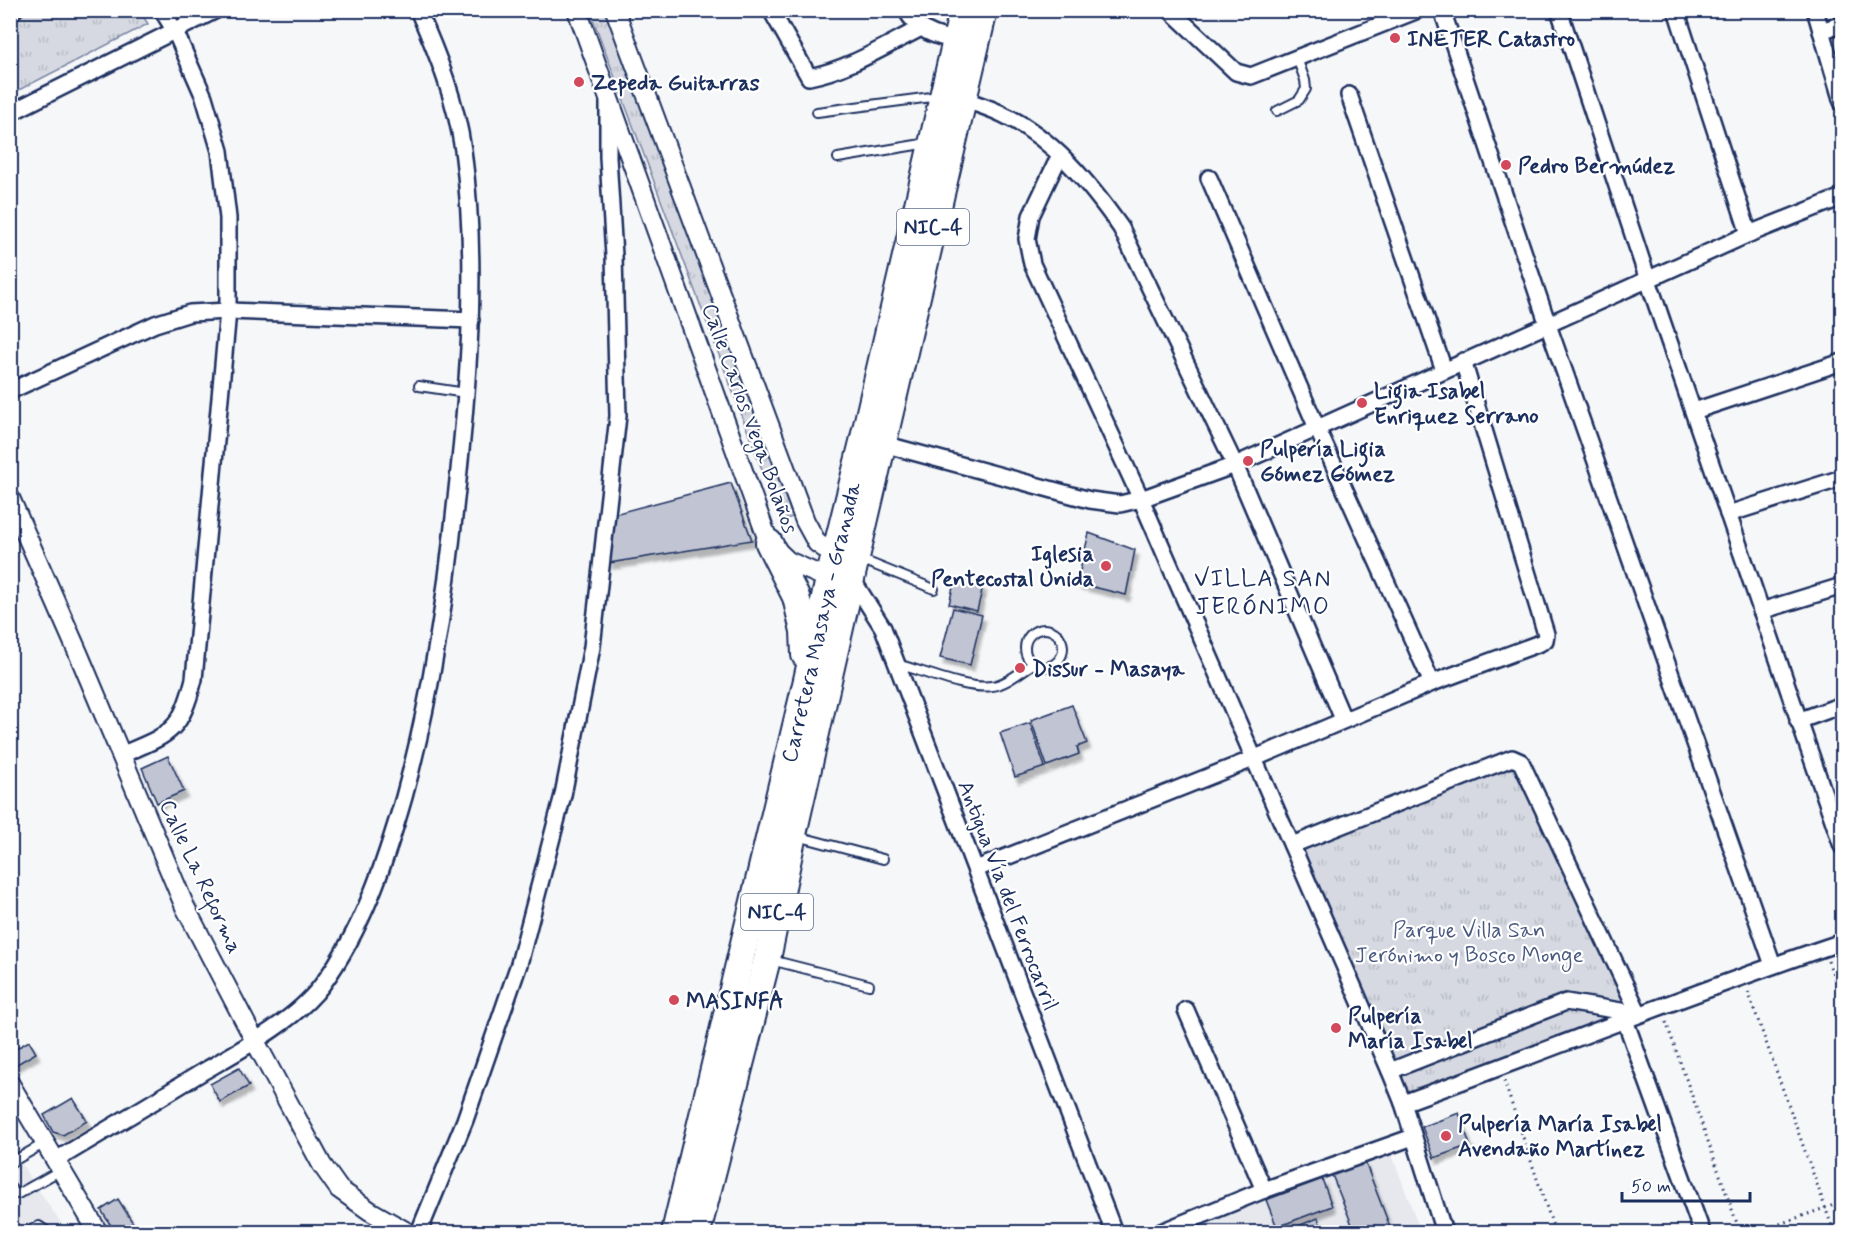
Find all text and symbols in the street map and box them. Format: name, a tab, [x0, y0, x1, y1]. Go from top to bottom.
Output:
place label: INETER Catastro	[1407, 26, 1575, 54]
marker: INETER Catastro	[1388, 31, 1402, 45]
place label: Zepeda Guitarras	[591, 70, 760, 98]
marker: Zepeda Guitarras	[572, 75, 586, 89]
place label: Pedro Bermúdez	[1518, 153, 1675, 181]
marker: Pedro Bermúdez	[1499, 158, 1513, 172]
road number: NIC-4	[897, 209, 969, 245]
street label: Calle Carlos Vega Bolaños	[692, 300, 804, 539]
place label: Ligia Isabel Enriquez Serrano	[1374, 378, 1539, 431]
marker: Ligia Isabel Enriquez Serrano	[1355, 396, 1369, 410]
place label: Pulpería Ligia Gómez Gómez	[1260, 436, 1395, 489]
marker: Pulpería Ligia Gómez Gómez	[1241, 454, 1255, 468]
street label: Carretera Masaya - Granada	[776, 479, 869, 766]
place label: Iglesia Pentecostal Unida	[931, 541, 1094, 594]
marker: Iglesia Pentecostal Unida	[1099, 559, 1113, 573]
district label: VILLA SAN JERÓNIMO	[1194, 564, 1332, 623]
place label: Dissur - Masaya	[1032, 656, 1185, 684]
marker: Dissur - Masaya	[1013, 661, 1027, 675]
street label: Antigua Vía del Ferrocarril	[949, 777, 1064, 1015]
street label: Calle La Reforma	[150, 795, 248, 959]
road number: NIC-4	[741, 894, 813, 930]
park label: Parque Villa San Jerónimo y Bosco Monge	[1355, 917, 1583, 973]
place label: MASINFA	[686, 988, 784, 1016]
marker: MASINFA	[667, 993, 681, 1007]
place label: Pulpería María Isabel	[1348, 1003, 1473, 1056]
marker: Pulpería María Isabel	[1329, 1021, 1343, 1035]
place label: Pulpería María Isabel Avendaño Martínez	[1458, 1111, 1662, 1164]
marker: Pulpería María Isabel Avendaño Martínez	[1439, 1129, 1453, 1143]
scale bar	[1622, 1165, 1750, 1203]
text: 50 m	[1631, 1175, 1671, 1199]

